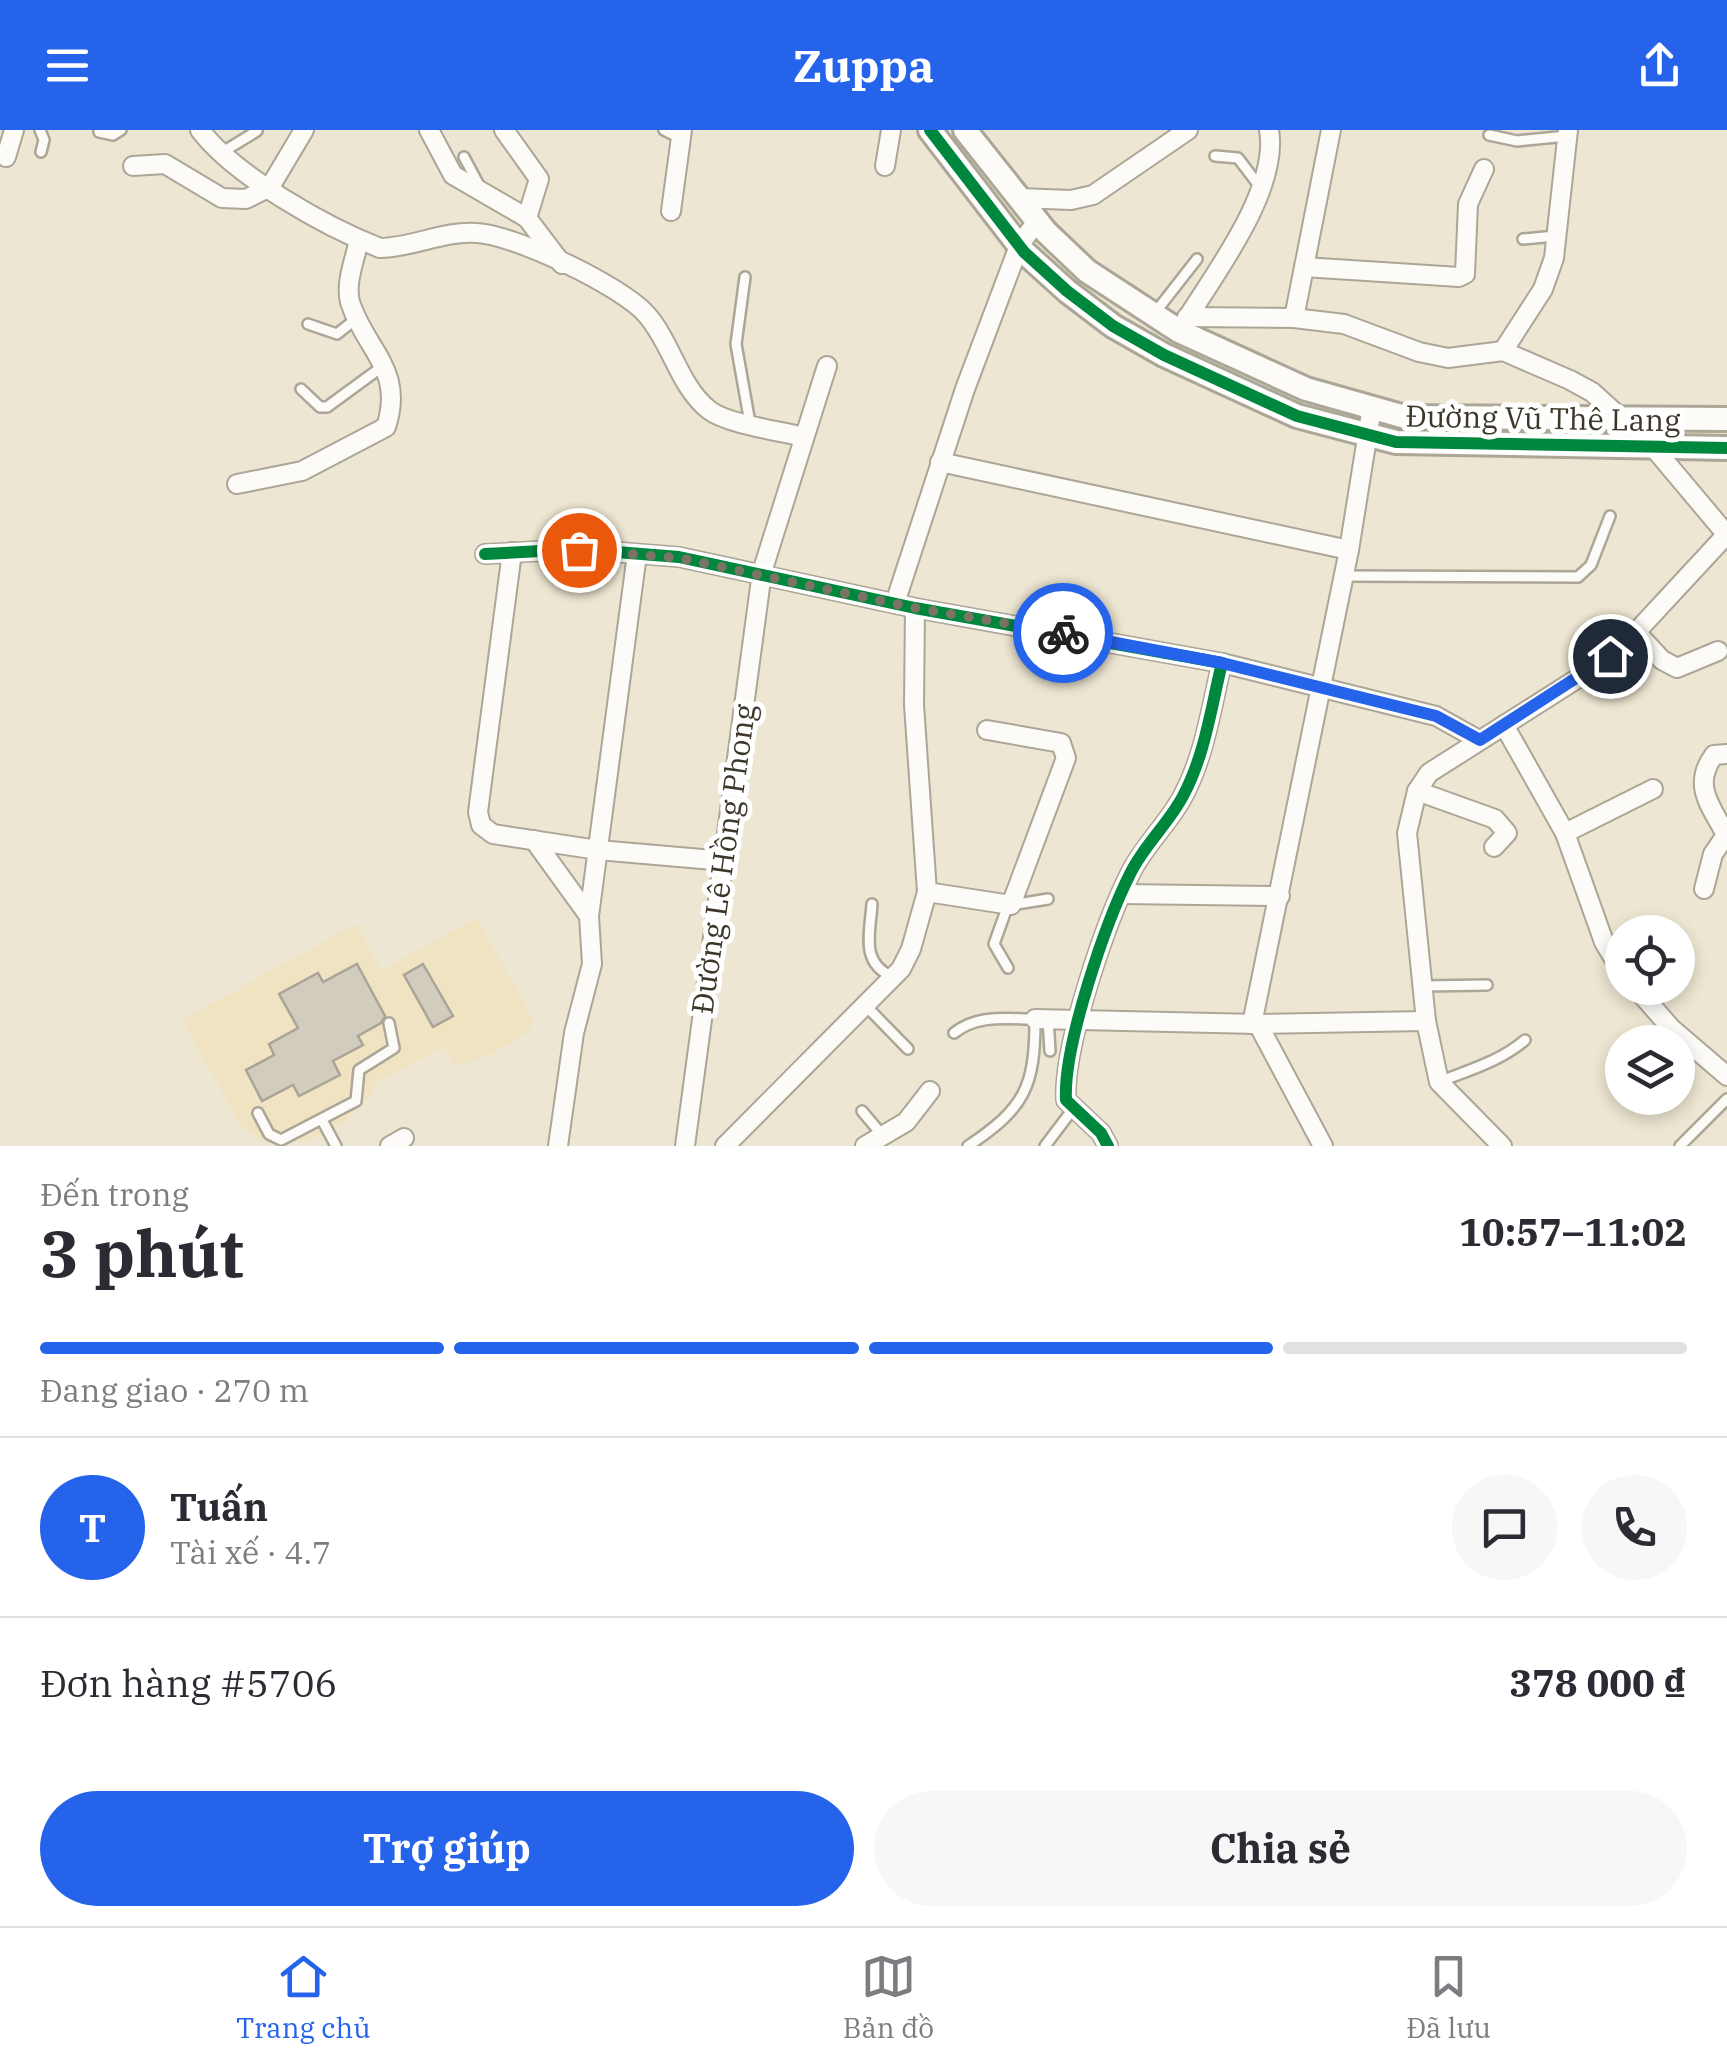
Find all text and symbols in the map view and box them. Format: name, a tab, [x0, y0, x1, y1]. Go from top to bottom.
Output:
text: Zuppa	[793, 36, 934, 94]
icon: menu	[40, 38, 95, 93]
icon: share	[1632, 38, 1687, 93]
street label: Đường Vũ Thê Lang	[1405, 396, 1681, 439]
pin	[537, 508, 622, 593]
icon: bag	[552, 523, 607, 578]
courier	[1013, 583, 1113, 683]
icon: bike	[1036, 606, 1091, 661]
pin	[1568, 614, 1653, 699]
icon: home	[1583, 629, 1638, 684]
street label: Đường Lê Hồng Phong	[681, 701, 764, 1016]
map controls	[1605, 915, 1695, 1115]
button: locate	[1605, 915, 1695, 1005]
button: layers	[1605, 1025, 1695, 1115]
text: Đến trong	[40, 1173, 189, 1215]
text: 10:57–11:02	[1459, 1207, 1687, 1256]
text: 3 phút	[40, 1210, 244, 1295]
text: Đang giao · 270 m	[40, 1369, 309, 1411]
button: chat	[1452, 1475, 1557, 1580]
button: phone	[1582, 1475, 1687, 1580]
text: Tuấn	[170, 1482, 268, 1531]
text: T	[79, 1503, 106, 1552]
text: Tài xế · 4.7	[170, 1531, 331, 1573]
text: Đơn hàng #5706	[40, 1658, 337, 1707]
text: 378 000 ₫	[1509, 1658, 1687, 1707]
button: Trợ giúp	[40, 1791, 854, 1906]
button: Chia sẻ	[874, 1791, 1687, 1906]
tab: Trang chủ	[236, 1949, 371, 2046]
tab: Bản đồ	[843, 1949, 934, 2046]
tab: Đã lưu	[1406, 1949, 1491, 2046]

